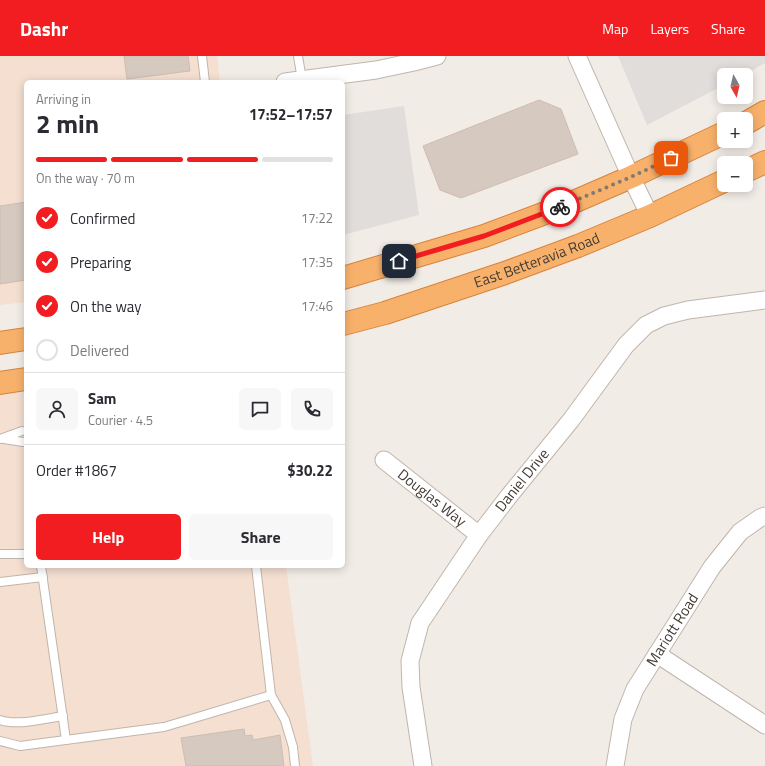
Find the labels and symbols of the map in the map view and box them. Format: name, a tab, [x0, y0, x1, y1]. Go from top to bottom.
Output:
north arrow	[717, 68, 753, 104]
pin	[654, 141, 688, 175]
courier	[540, 187, 580, 227]
street label: East Betteravia Road	[471, 226, 603, 294]
pin	[382, 244, 416, 278]
street label: Daniel Drive	[489, 443, 555, 516]
street label: Douglas Way	[393, 463, 472, 532]
street label: Mariott Road	[640, 588, 704, 671]

